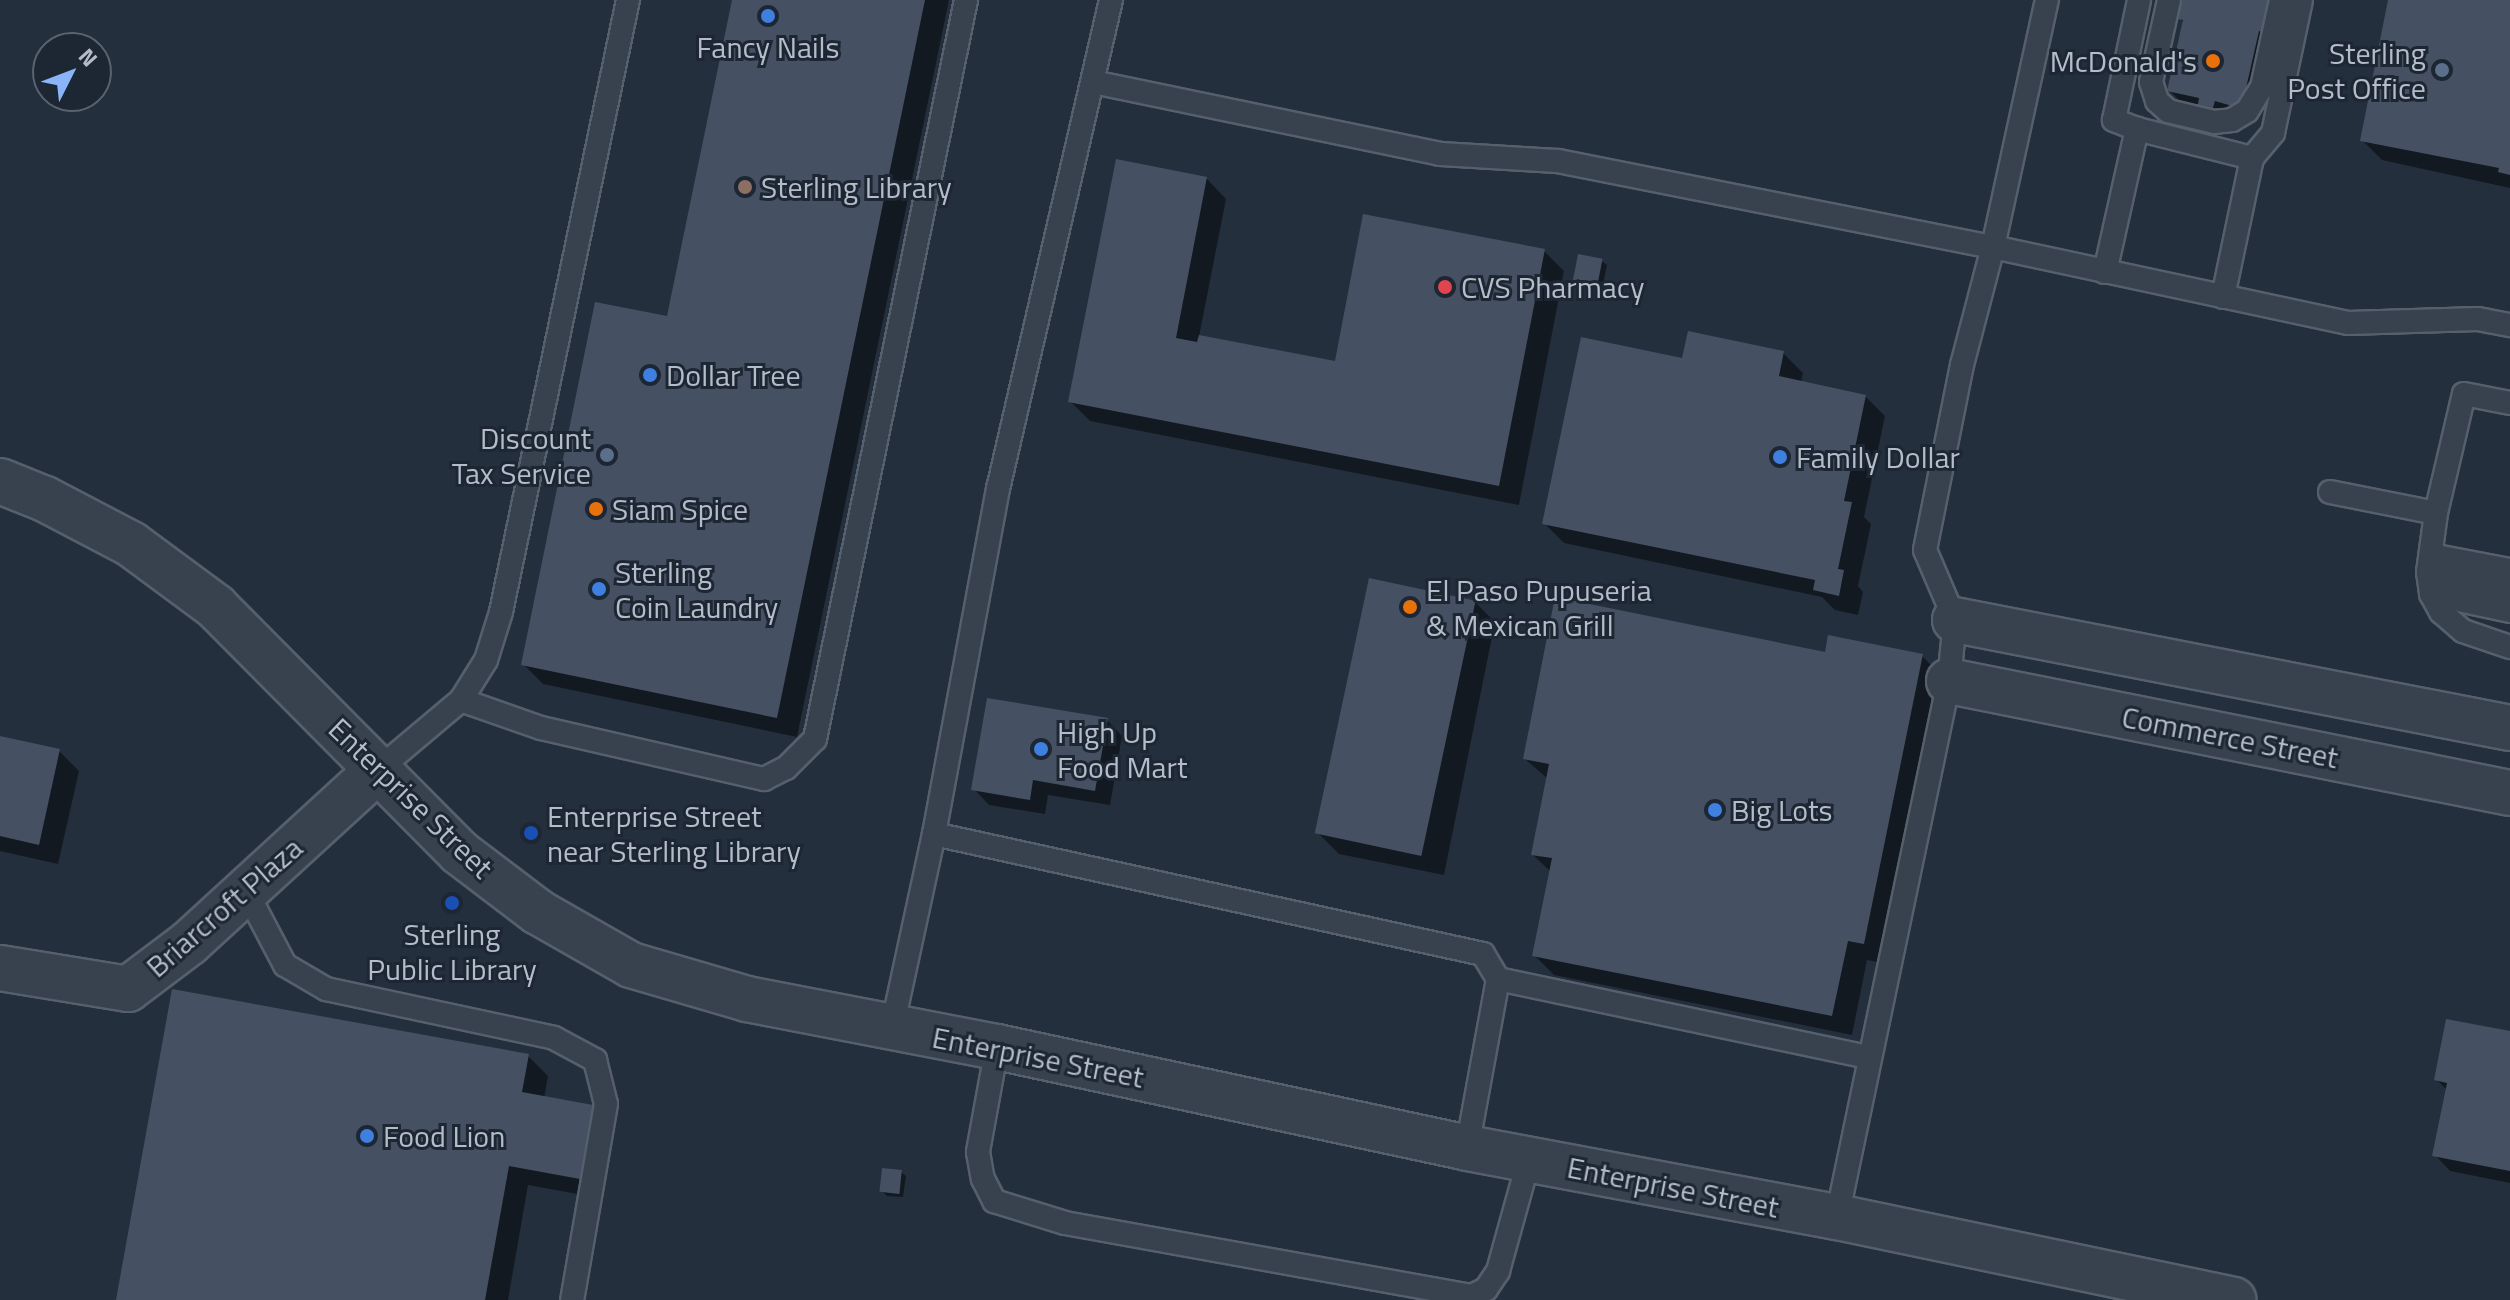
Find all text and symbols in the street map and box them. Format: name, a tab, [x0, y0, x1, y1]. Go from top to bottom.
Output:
marker: Fancy Nails	[759, 7, 777, 25]
place label: Fancy Nails	[697, 29, 839, 65]
north arrow	[32, 32, 112, 112]
place label: Sterling Post Office	[2287, 35, 2426, 106]
text: N	[71, 40, 106, 74]
place label: McDonald's	[2050, 43, 2197, 79]
marker: McDonald's	[2204, 52, 2222, 70]
marker: Sterling Post Office	[2433, 61, 2451, 79]
place label: Sterling Library	[761, 169, 952, 205]
marker: Sterling Library	[736, 178, 754, 196]
place label: CVS Pharmacy	[1461, 269, 1644, 305]
marker: CVS Pharmacy	[1436, 278, 1454, 296]
place label: Dollar Tree	[666, 357, 801, 393]
marker: Dollar Tree	[641, 366, 659, 384]
place label: Discount Tax Service	[452, 420, 591, 490]
place label: Family Dollar	[1796, 439, 1960, 475]
marker: Discount Tax Service	[598, 446, 616, 464]
marker: Family Dollar	[1771, 448, 1789, 466]
place label: Siam Spice	[612, 491, 748, 527]
marker: Siam Spice	[587, 500, 605, 518]
place label: Sterling Coin Laundry	[615, 554, 778, 624]
place label: El Paso Pupuseria & Mexican Grill	[1426, 572, 1652, 642]
marker: Sterling Coin Laundry	[590, 580, 608, 598]
marker: El Paso Pupuseria & Mexican Grill	[1401, 598, 1419, 616]
street label: Commerce Street	[2119, 698, 2341, 776]
street label: Enterprise Street	[321, 711, 501, 885]
place label: High Up Food Mart	[1057, 714, 1188, 784]
marker: High Up Food Mart	[1032, 740, 1050, 758]
place label: Big Lots	[1731, 792, 1832, 828]
place label: Enterprise Street near Sterling Library	[547, 798, 801, 868]
marker: Big Lots	[1706, 801, 1724, 819]
marker: Enterprise Street near Sterling Library	[522, 824, 540, 842]
street label: Briarcroft Plaza	[139, 829, 309, 985]
marker: Sterling Public Library	[443, 894, 461, 912]
place label: Sterling Public Library	[367, 916, 537, 986]
street label: Enterprise Street	[929, 1019, 1147, 1095]
place label: Food Lion	[383, 1118, 505, 1154]
marker: Food Lion	[358, 1127, 376, 1145]
street label: Enterprise Street	[1564, 1149, 1782, 1225]

